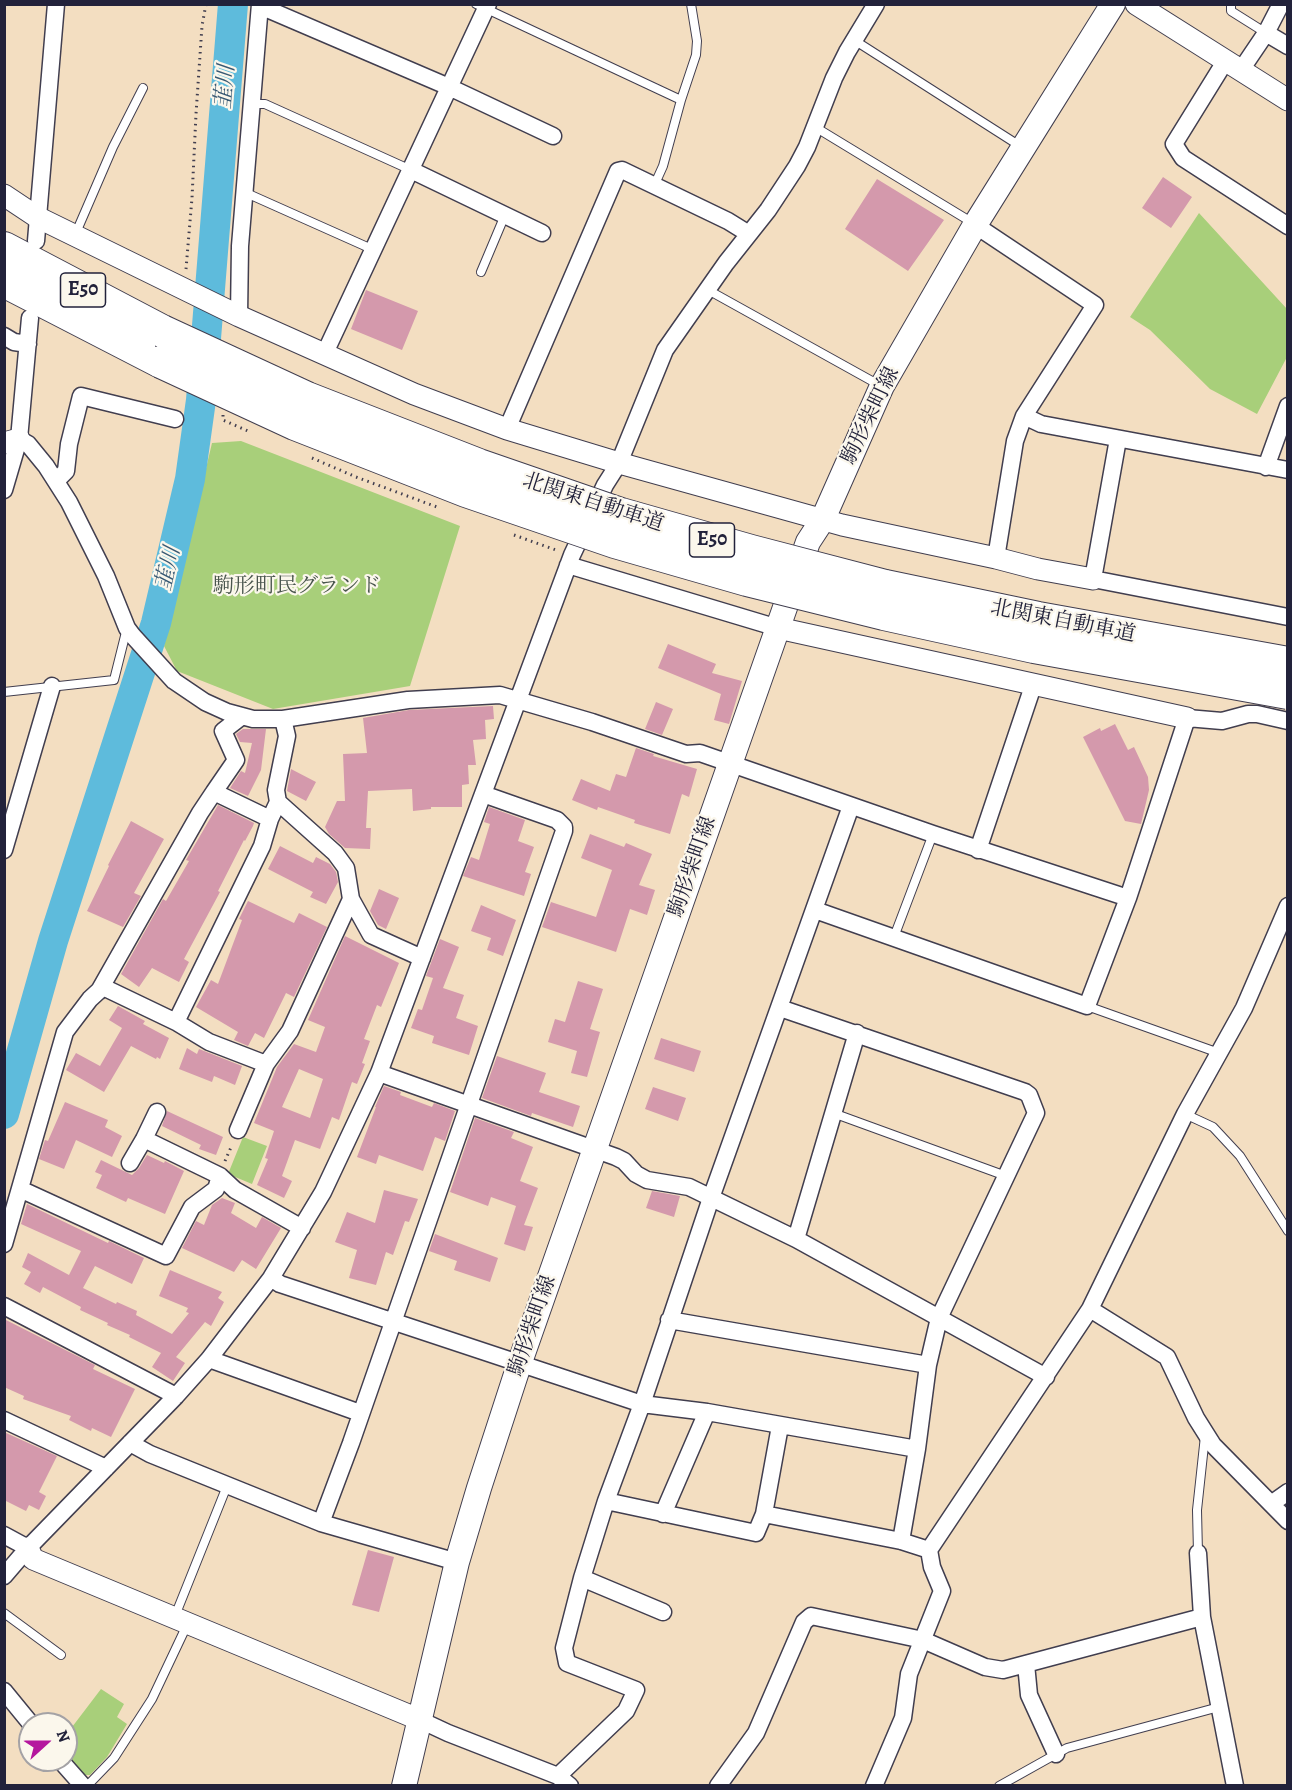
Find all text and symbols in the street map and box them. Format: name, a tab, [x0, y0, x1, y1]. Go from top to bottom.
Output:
water label: 韮川	[211, 64, 241, 110]
road number: E50	[60, 273, 106, 307]
street label: 駒形柴町線	[837, 363, 905, 469]
street label: 北関東自動車道	[519, 468, 667, 538]
road number: E50	[690, 523, 734, 557]
water label: 韮川	[151, 545, 187, 593]
park label: 駒形町民グランド	[213, 574, 381, 600]
street label: 北関東自動車道	[988, 596, 1138, 648]
street label: 駒形柴町線	[664, 813, 722, 921]
street label: 駒形柴町線	[504, 1272, 562, 1380]
north arrow	[18, 1712, 78, 1772]
text: N	[51, 1727, 75, 1746]

